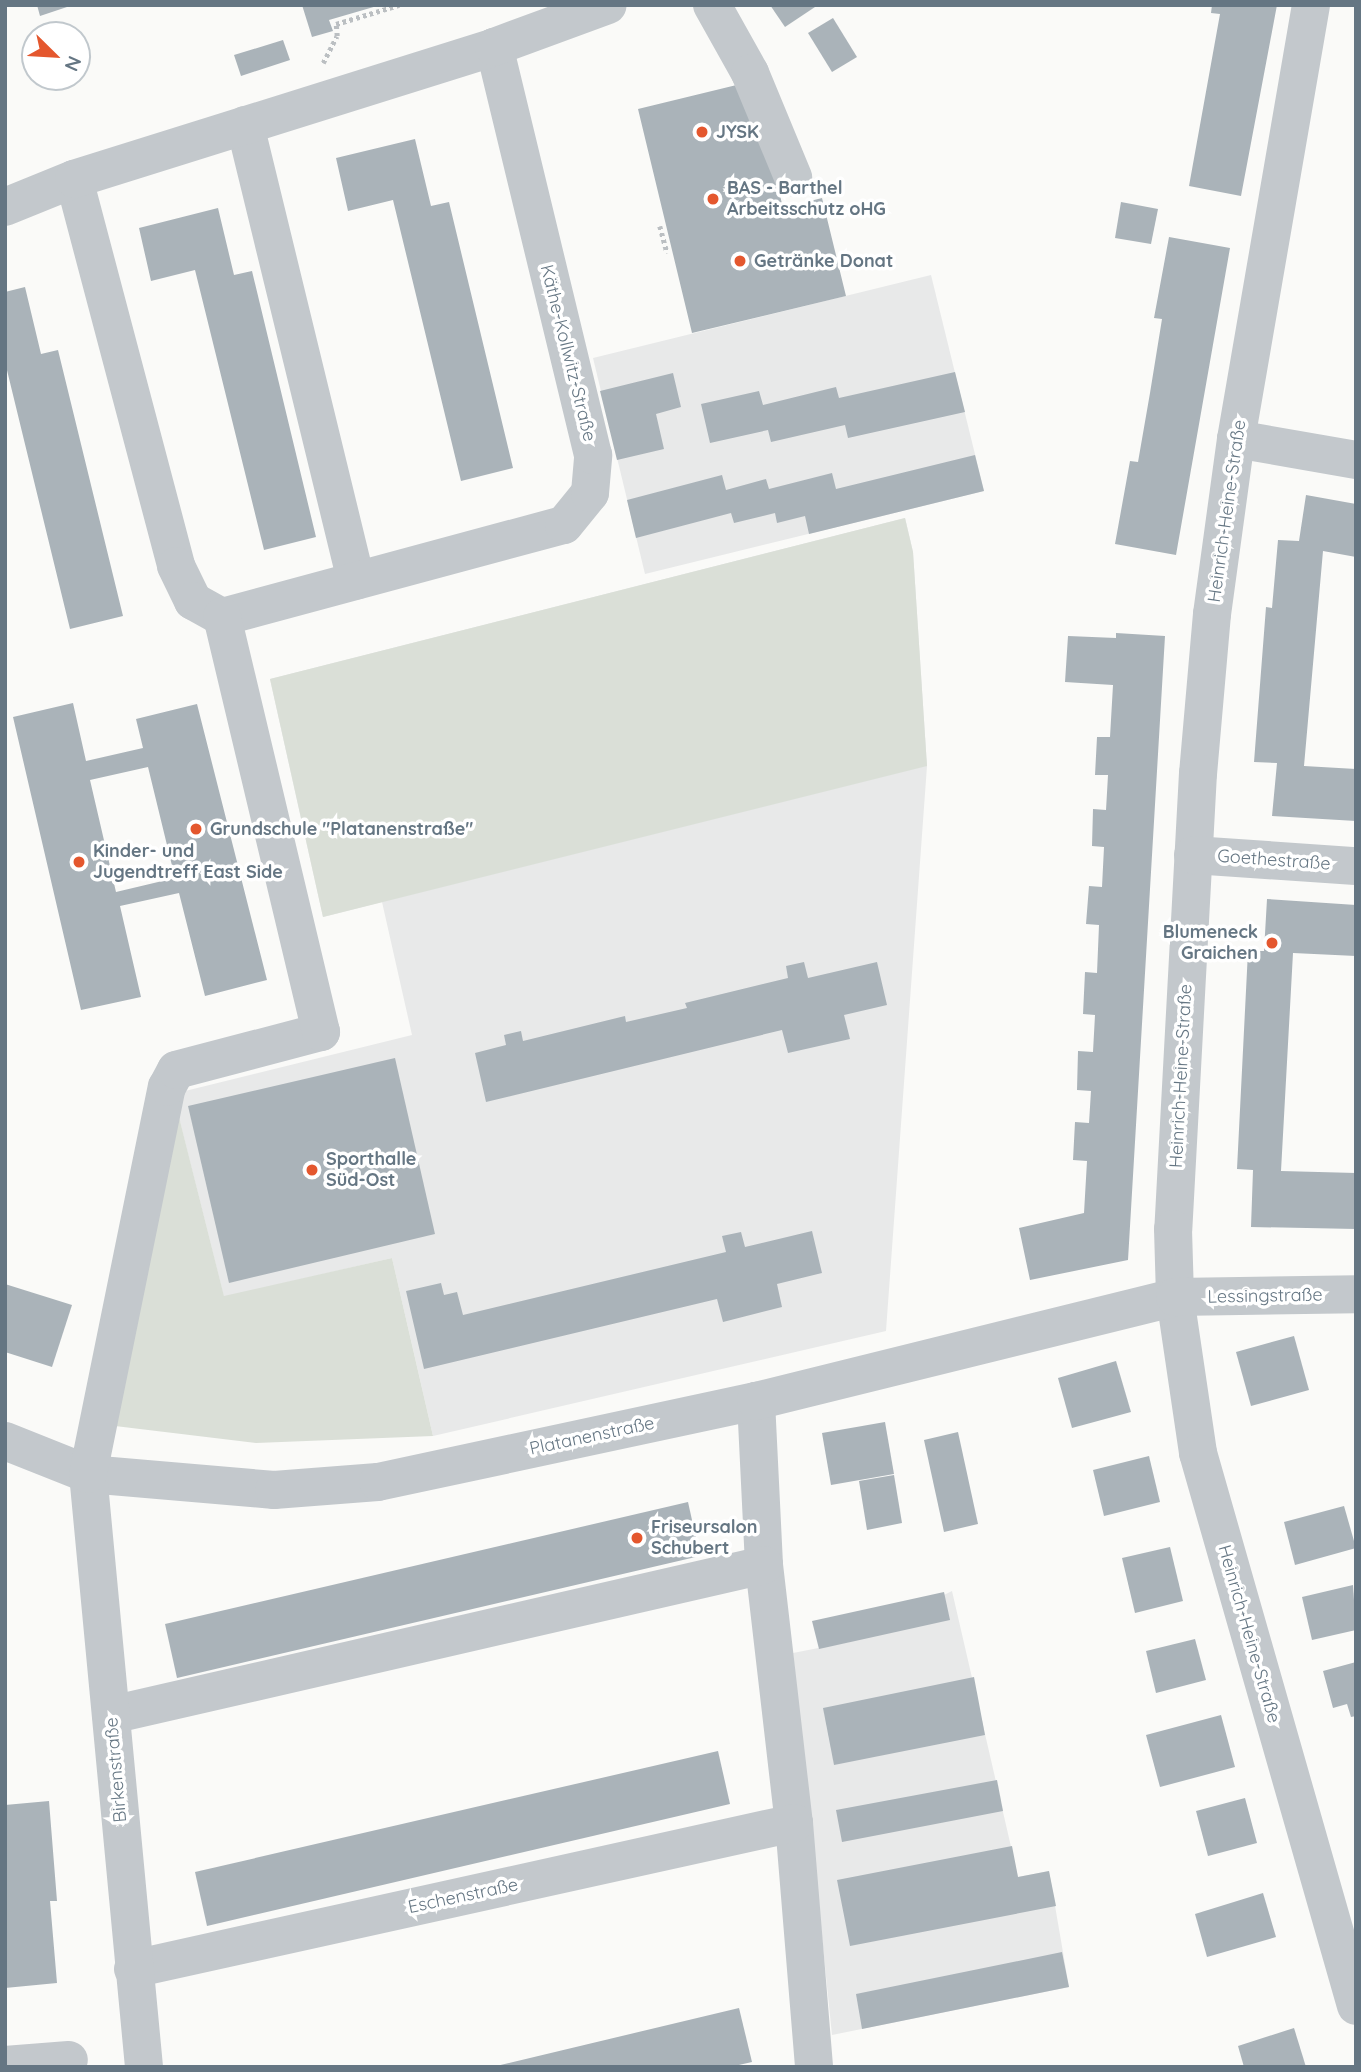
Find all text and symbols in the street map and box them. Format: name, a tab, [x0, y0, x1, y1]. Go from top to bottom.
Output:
north arrow	[21, 21, 91, 91]
text: N	[60, 52, 87, 75]
place label: JYSK	[716, 121, 759, 143]
marker: JYSK	[694, 124, 710, 140]
place label: BAS - Barthel Arbeitsschutz oHG	[727, 178, 886, 220]
marker: BAS - Barthel Arbeitsschutz oHG	[705, 191, 721, 207]
place label: Getränke Donat	[754, 250, 893, 272]
marker: Getränke Donat	[732, 253, 748, 269]
street label: Käthe-Kollwitz-Straße	[536, 262, 600, 444]
street label: Heinrich-Heine-Straße	[1203, 418, 1251, 604]
place label: Grundschule "Platanenstraße"	[210, 818, 473, 840]
marker: Grundschule "Platanenstraße"	[188, 821, 204, 837]
place label: Kinder- und Jugendtreff East Side	[93, 841, 283, 884]
street label: Goethestraße	[1217, 845, 1331, 875]
marker: Kinder- und Jugendtreff East Side	[71, 854, 87, 870]
place label: Blumeneck Graichen	[1163, 922, 1258, 964]
marker: Blumeneck Graichen	[1264, 935, 1280, 951]
street label: Heinrich-Heine-Straße	[1165, 983, 1197, 1169]
place label: Sporthalle Süd-Ost	[326, 1149, 416, 1192]
marker: Sporthalle Süd-Ost	[304, 1162, 320, 1178]
street label: Lessingstraße	[1207, 1284, 1323, 1308]
street label: Platanenstraße	[528, 1412, 656, 1460]
place label: Friseursalon Schubert	[651, 1517, 757, 1560]
marker: Friseursalon Schubert	[629, 1530, 645, 1546]
street label: Heinrich-Heine-Straße	[1213, 1542, 1285, 1726]
street label: Birkenstraße	[101, 1716, 131, 1824]
street label: Eschenstraße	[406, 1874, 520, 1918]

